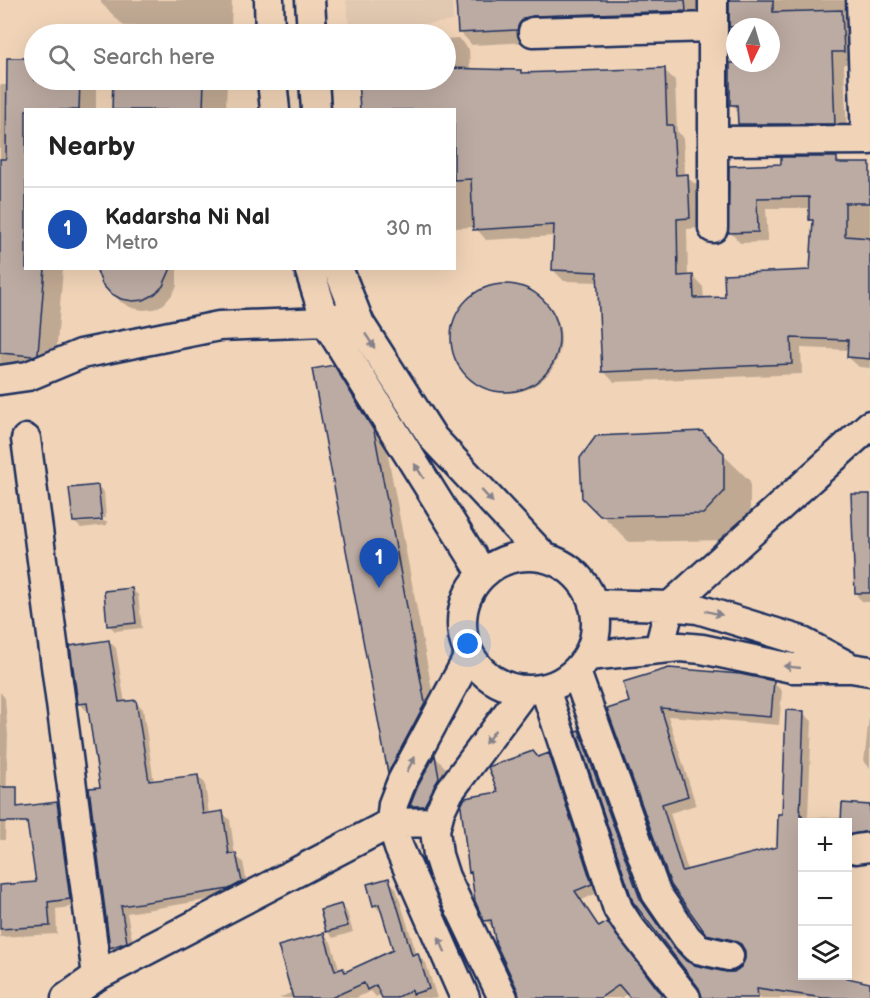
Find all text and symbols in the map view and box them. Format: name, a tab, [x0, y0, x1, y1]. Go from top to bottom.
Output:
north arrow	[726, 18, 780, 72]
search box	[24, 24, 456, 90]
icon: search	[45, 41, 78, 74]
text: Search here	[93, 44, 215, 71]
text: Nearby	[48, 132, 135, 163]
text: Kadarsha Ni Nal	[105, 204, 270, 231]
text: 1	[63, 217, 72, 241]
text: 30 m	[386, 217, 432, 241]
text: Metro	[105, 231, 158, 255]
one-way arrow	[365, 333, 376, 349]
one-way arrow	[413, 462, 424, 479]
one-way arrow	[480, 488, 493, 503]
pin: 1	[360, 538, 398, 588]
one-way arrow	[705, 609, 723, 619]
your location	[453, 629, 482, 658]
one-way arrow	[783, 662, 802, 672]
one-way arrow	[484, 729, 496, 745]
one-way arrow	[406, 755, 416, 772]
map controls	[798, 818, 852, 980]
button: +	[798, 818, 852, 872]
button: −	[798, 872, 852, 926]
button: layers	[798, 926, 852, 980]
one-way arrow	[437, 936, 446, 953]

